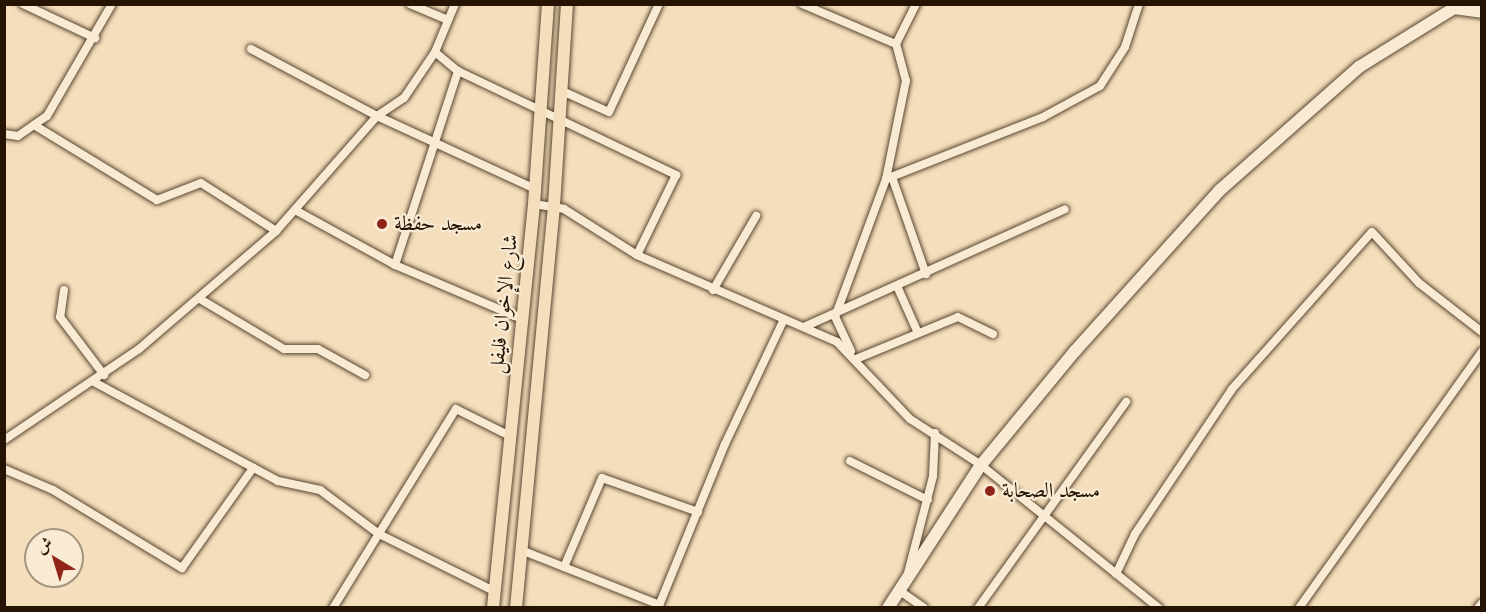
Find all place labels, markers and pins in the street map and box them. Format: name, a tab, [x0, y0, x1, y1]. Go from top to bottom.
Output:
place label: مسجد حفظة	[394, 211, 482, 237]
marker: مسجد حفظة	[375, 217, 389, 231]
place label: مسجد الصحابة	[1002, 478, 1100, 504]
marker: مسجد الصحابة	[983, 484, 997, 498]

